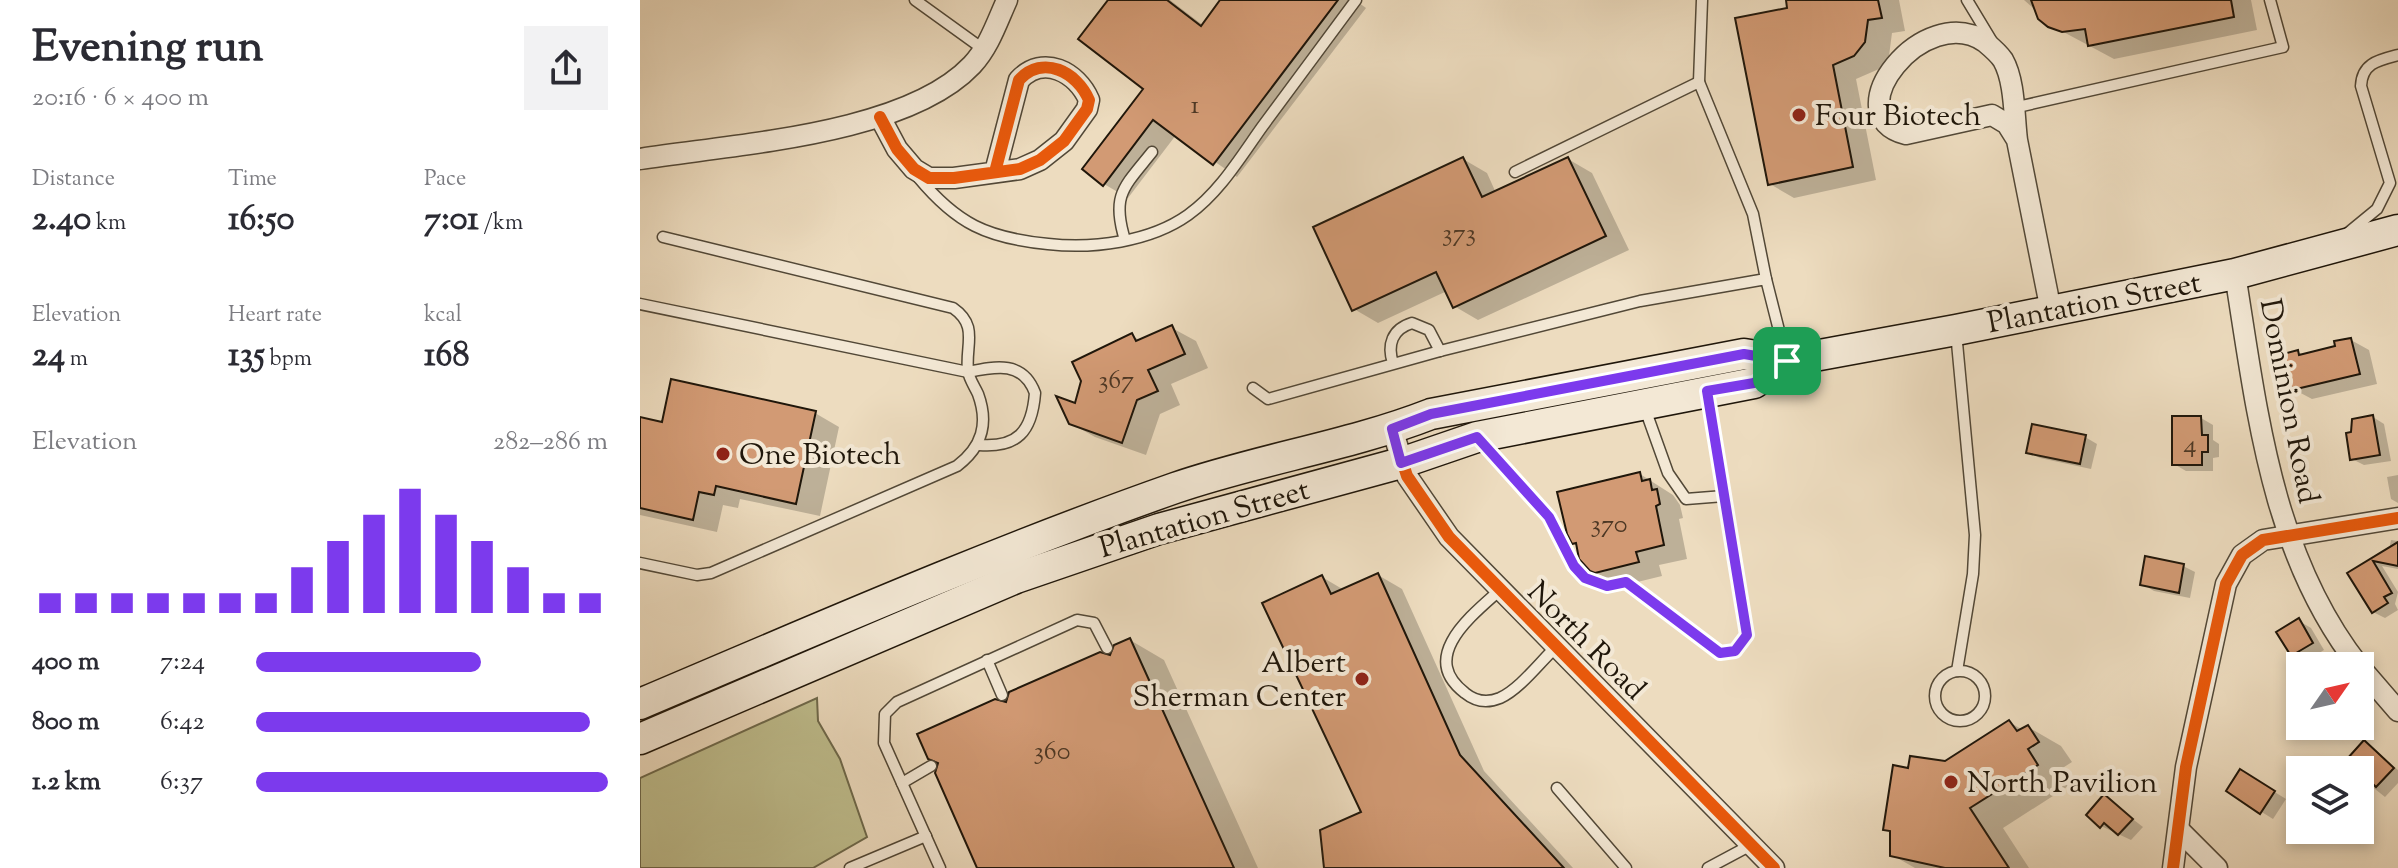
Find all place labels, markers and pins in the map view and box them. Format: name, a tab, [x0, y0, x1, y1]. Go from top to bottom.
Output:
place label: Four Biotech	[1815, 96, 1982, 139]
marker: Four Biotech	[1790, 106, 1808, 124]
pin	[1753, 327, 1821, 395]
place label: One Biotech	[739, 435, 902, 478]
marker: One Biotech	[714, 445, 732, 463]
place label: Albert Sherman Center	[1133, 643, 1346, 720]
marker: Albert Sherman Center	[1353, 670, 1371, 688]
place label: North Pavilion	[1967, 763, 2158, 806]
marker: North Pavilion	[1942, 773, 1960, 791]

